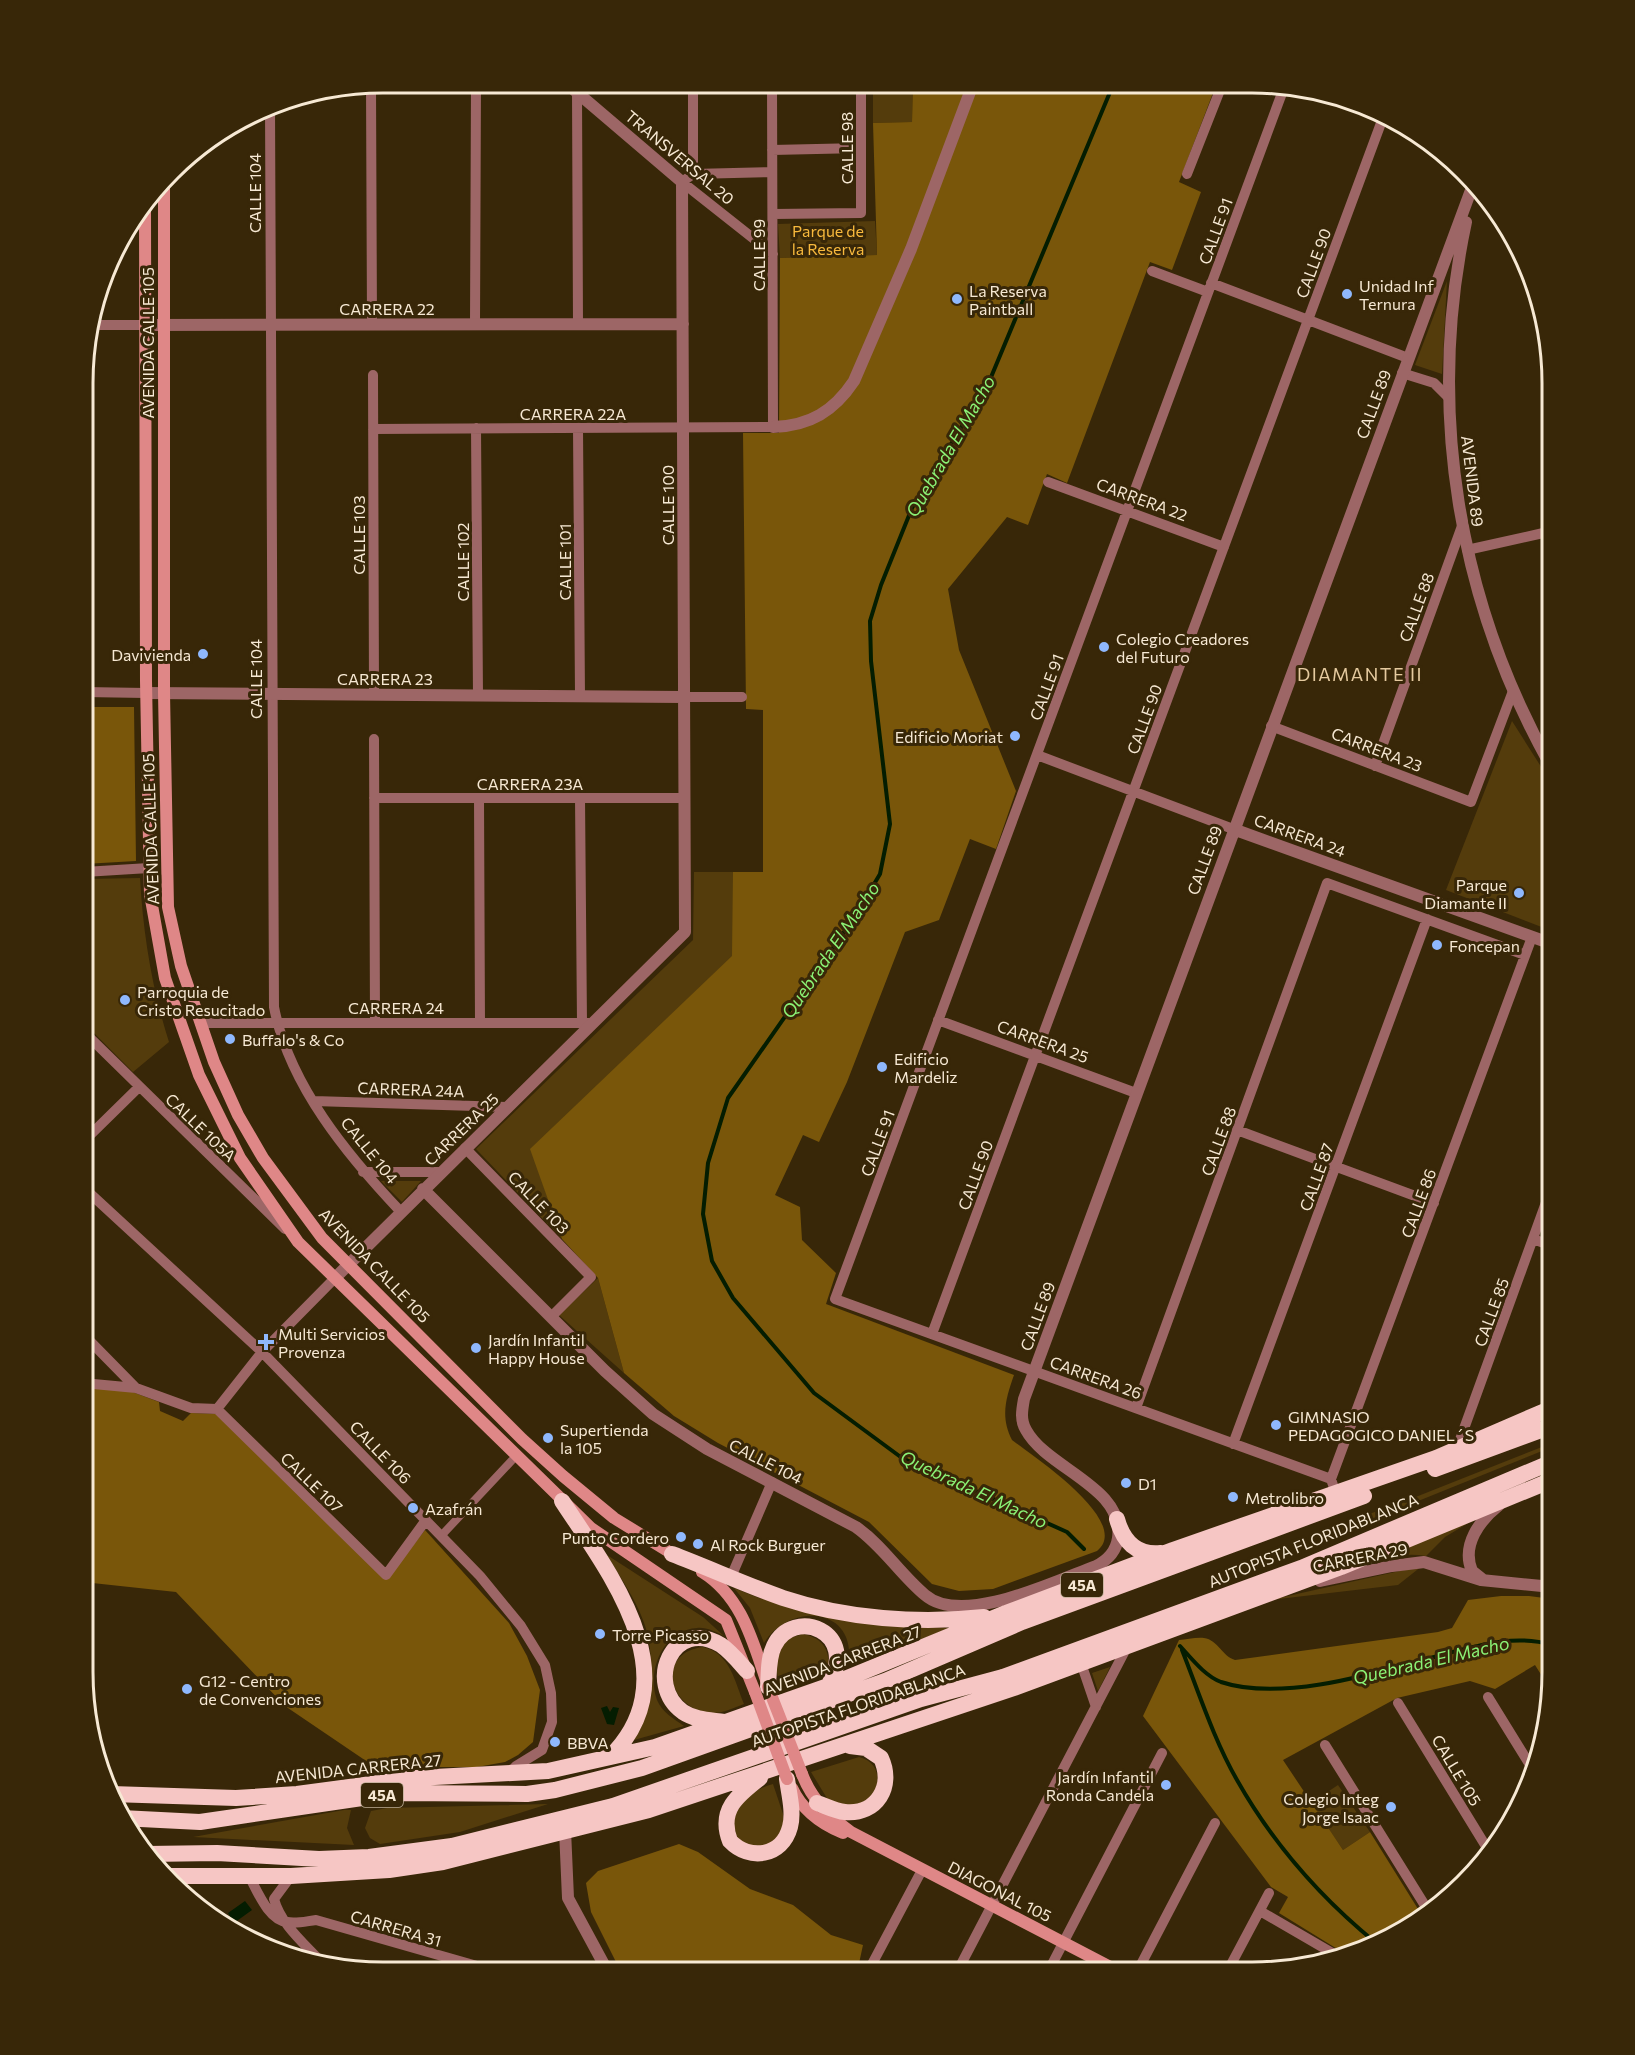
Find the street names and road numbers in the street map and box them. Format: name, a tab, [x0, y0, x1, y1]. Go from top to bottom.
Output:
street label: TRANSVERSAL 20	[622, 106, 738, 208]
street label: CALLE 98	[837, 112, 856, 184]
street label: CALLE 104	[245, 153, 264, 233]
street label: CALLE 91	[1194, 195, 1236, 267]
street label: CALLE 99	[749, 219, 768, 291]
street label: CALLE 90	[1292, 225, 1334, 301]
street label: AVENIDA CALLE 105	[138, 267, 157, 419]
street label: CARRERA 22	[339, 299, 435, 318]
street label: CALLE 89	[1352, 367, 1394, 441]
street label: CARRERA 22A	[520, 404, 626, 423]
street label: AVENIDA 89	[1458, 434, 1488, 528]
street label: CALLE 100	[658, 465, 677, 545]
street label: CARRERA 22	[1094, 474, 1190, 524]
street label: CALLE 103	[349, 495, 368, 575]
street label: CALLE 102	[453, 522, 472, 602]
street label: CALLE 101	[555, 524, 574, 601]
street label: CALLE 88	[1395, 570, 1437, 644]
street label: CALLE 104	[246, 639, 265, 719]
street label: CALLE 91	[1025, 651, 1067, 723]
street label: CARRERA 23	[337, 669, 433, 688]
street label: CALLE 90	[1123, 681, 1165, 757]
street label: CARRERA 23	[1329, 723, 1425, 775]
street label: AVENIDA CALLE 105	[138, 753, 162, 905]
street label: CARRERA 23A	[477, 774, 583, 793]
street label: CARRERA 24	[1252, 810, 1349, 860]
street label: CALLE 89	[1183, 823, 1225, 897]
street label: CARRERA 24	[348, 998, 444, 1017]
street label: CARRERA 25	[995, 1016, 1091, 1066]
street label: CARRERA 24A	[357, 1078, 465, 1100]
street label: CALLE 105A	[162, 1089, 240, 1165]
street label: CARRERA 25	[420, 1089, 502, 1169]
street label: CALLE 88	[1197, 1104, 1239, 1178]
street label: CALLE 91	[856, 1107, 898, 1179]
street label: CALLE 104	[338, 1113, 403, 1187]
street label: CALLE 90	[954, 1137, 996, 1213]
street label: CALLE 87	[1295, 1140, 1337, 1214]
street label: CALLE 86	[1397, 1166, 1439, 1240]
street label: CALLE 103	[505, 1167, 573, 1237]
street label: AVENIDA CALLE 105	[315, 1204, 435, 1326]
street label: CALLE 85	[1470, 1275, 1512, 1349]
street label: CALLE 89	[1016, 1279, 1058, 1353]
street label: CARRERA 26	[1047, 1352, 1145, 1402]
street label: CALLE 106	[346, 1417, 416, 1487]
street label: CALLE 104	[726, 1434, 806, 1488]
street label: CALLE 107	[277, 1448, 347, 1516]
street label: AUTOPISTA FLORIDABLANCA	[1205, 1489, 1421, 1591]
street label: CARRERA 29	[1311, 1538, 1409, 1576]
road number: 45A	[1061, 1573, 1103, 1597]
street label: AVENIDA CARRERA 27	[760, 1621, 924, 1699]
street label: AUTOPISTA FLORIDABLANCA	[749, 1659, 967, 1751]
street label: CALLE 105	[1428, 1731, 1486, 1809]
street label: AVENIDA CARRERA 27	[274, 1750, 442, 1786]
road number: 45A	[361, 1783, 403, 1807]
street label: DIAGONAL 105	[945, 1857, 1055, 1925]
street label: CARRERA 31	[348, 1906, 444, 1950]

